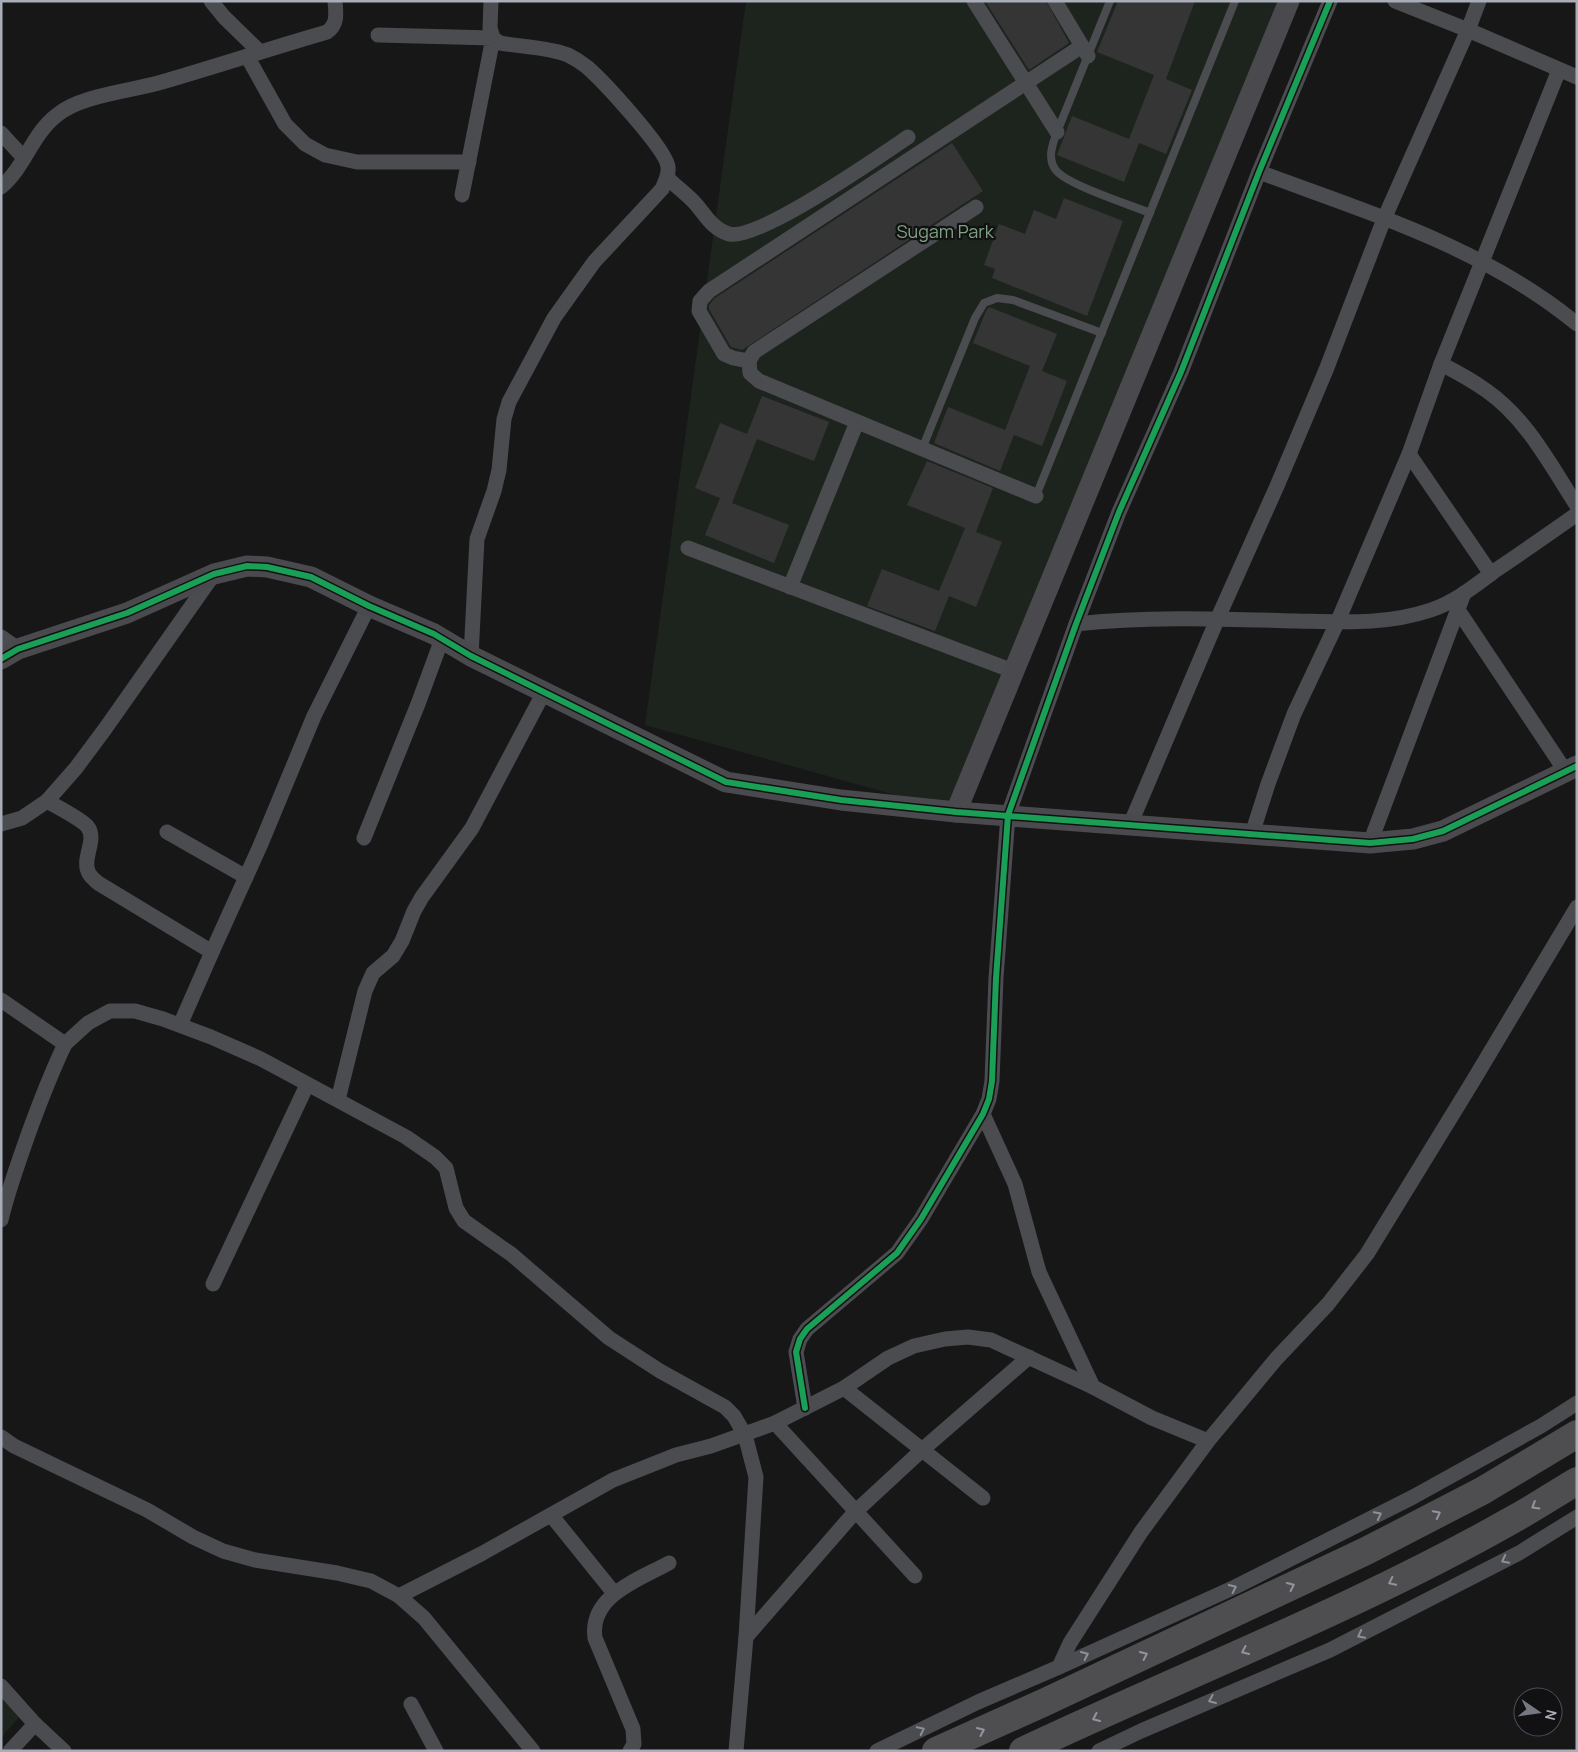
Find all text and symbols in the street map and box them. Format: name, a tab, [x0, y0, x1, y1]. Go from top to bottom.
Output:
park label: Sugam Park	[896, 219, 995, 243]
one-way arrow	[1532, 1500, 1541, 1510]
one-way arrow	[1432, 1510, 1441, 1520]
one-way arrow	[1373, 1511, 1382, 1521]
one-way arrow	[1501, 1554, 1510, 1564]
one-way arrow	[1388, 1576, 1397, 1587]
one-way arrow	[1286, 1582, 1295, 1592]
one-way arrow	[1228, 1584, 1237, 1594]
one-way arrow	[1357, 1629, 1366, 1639]
one-way arrow	[1241, 1645, 1250, 1656]
one-way arrow	[1080, 1651, 1089, 1661]
one-way arrow	[1139, 1651, 1148, 1661]
north arrow	[1513, 1687, 1563, 1737]
one-way arrow	[1208, 1694, 1217, 1705]
text: N	[1541, 1708, 1562, 1722]
one-way arrow	[1092, 1711, 1101, 1722]
one-way arrow	[916, 1725, 925, 1736]
one-way arrow	[976, 1726, 985, 1737]

